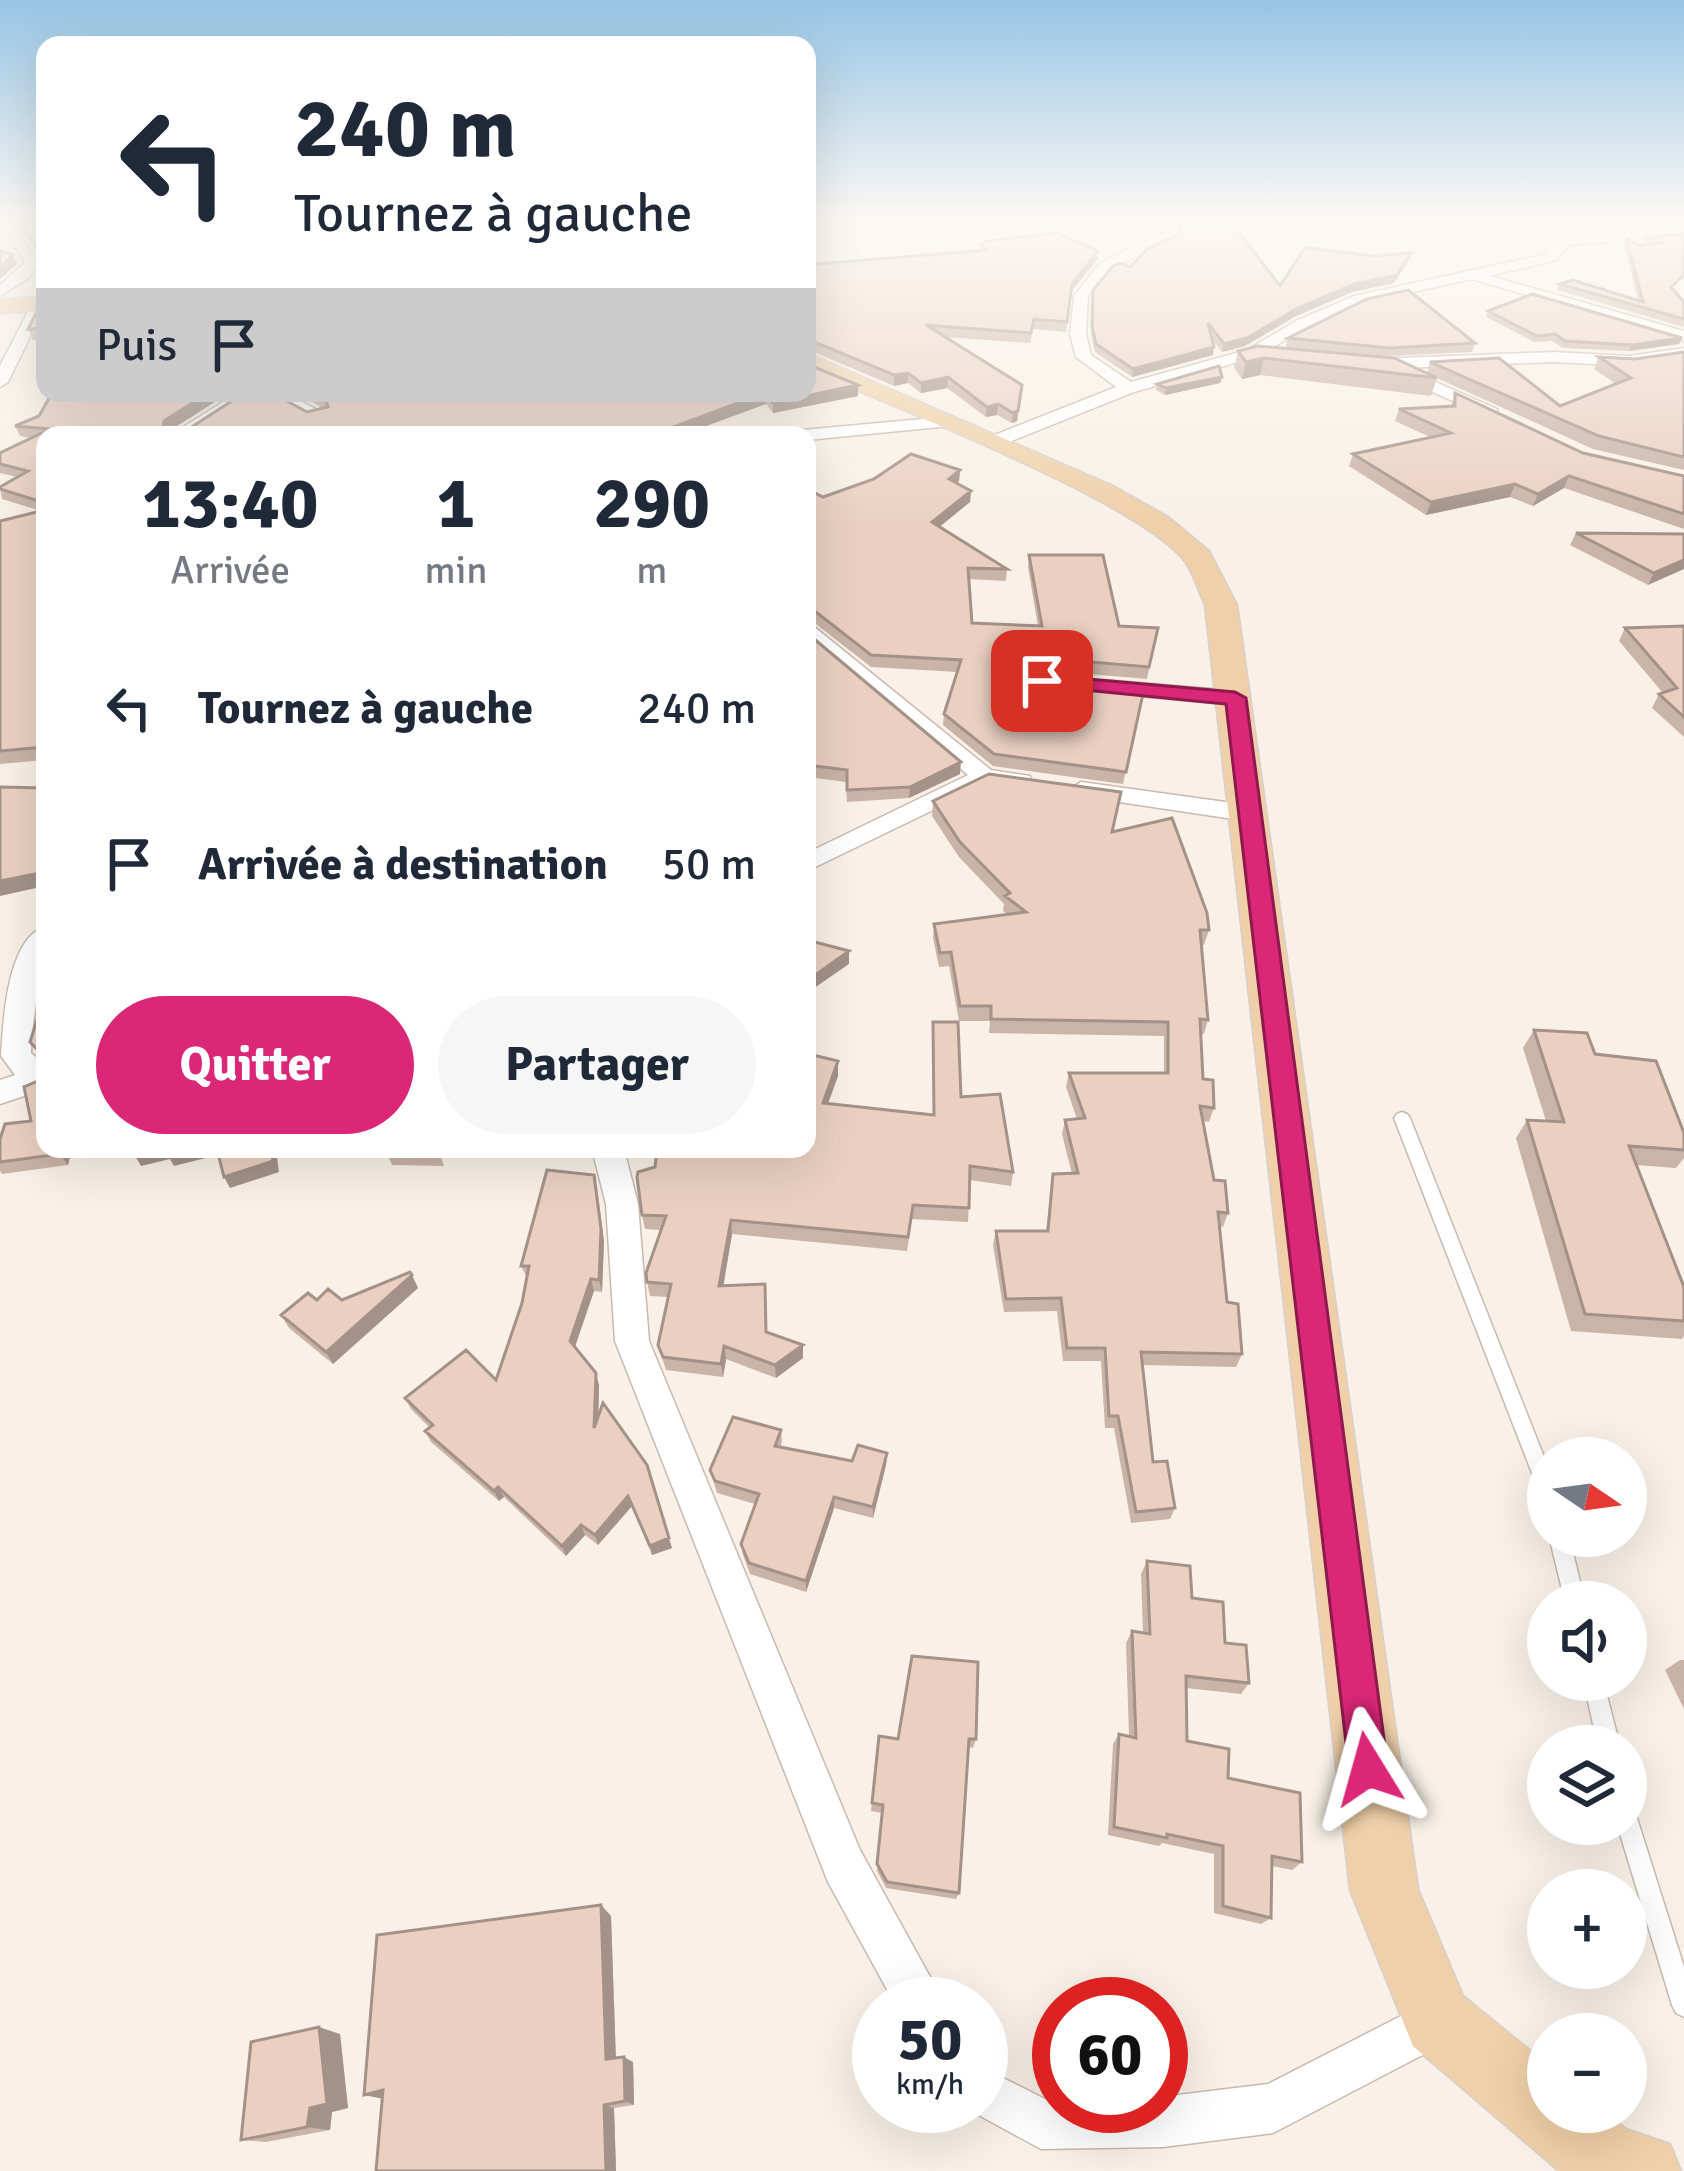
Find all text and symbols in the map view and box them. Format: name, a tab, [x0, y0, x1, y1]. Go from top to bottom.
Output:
text: 240 m	[294, 77, 516, 181]
icon: left	[96, 84, 252, 240]
text: Tournez à gauche	[294, 180, 692, 247]
icon: arrive	[201, 312, 267, 378]
text: Puis	[96, 318, 177, 373]
text: 13:40	[142, 459, 319, 548]
text: 1	[437, 459, 475, 548]
text: 290	[593, 459, 710, 548]
text: Arrivée	[170, 546, 290, 594]
text: min	[425, 546, 488, 594]
text: m	[636, 546, 667, 594]
pin	[991, 630, 1093, 732]
icon: arrive	[1009, 648, 1075, 714]
icon: left	[96, 675, 162, 741]
text: Tournez à gauche	[198, 681, 533, 736]
text: 240 m	[637, 681, 756, 736]
icon: arrive	[96, 831, 162, 897]
text: Arrivée à destination	[198, 837, 608, 892]
text: 50 m	[662, 837, 756, 892]
button: Quitter	[96, 996, 414, 1134]
button: Partager	[438, 996, 756, 1134]
north arrow	[1527, 1437, 1647, 1557]
map controls	[1527, 1437, 1647, 2133]
button: sound	[1527, 1581, 1647, 1701]
position arrow	[1305, 1706, 1431, 1832]
button: layers	[1527, 1725, 1647, 1845]
button: +	[1527, 1869, 1647, 1989]
speed limit sign: 60	[1032, 1977, 1188, 2133]
text: 50	[898, 2003, 962, 2077]
button: −	[1527, 2013, 1647, 2133]
text: km/h	[896, 2066, 964, 2103]

